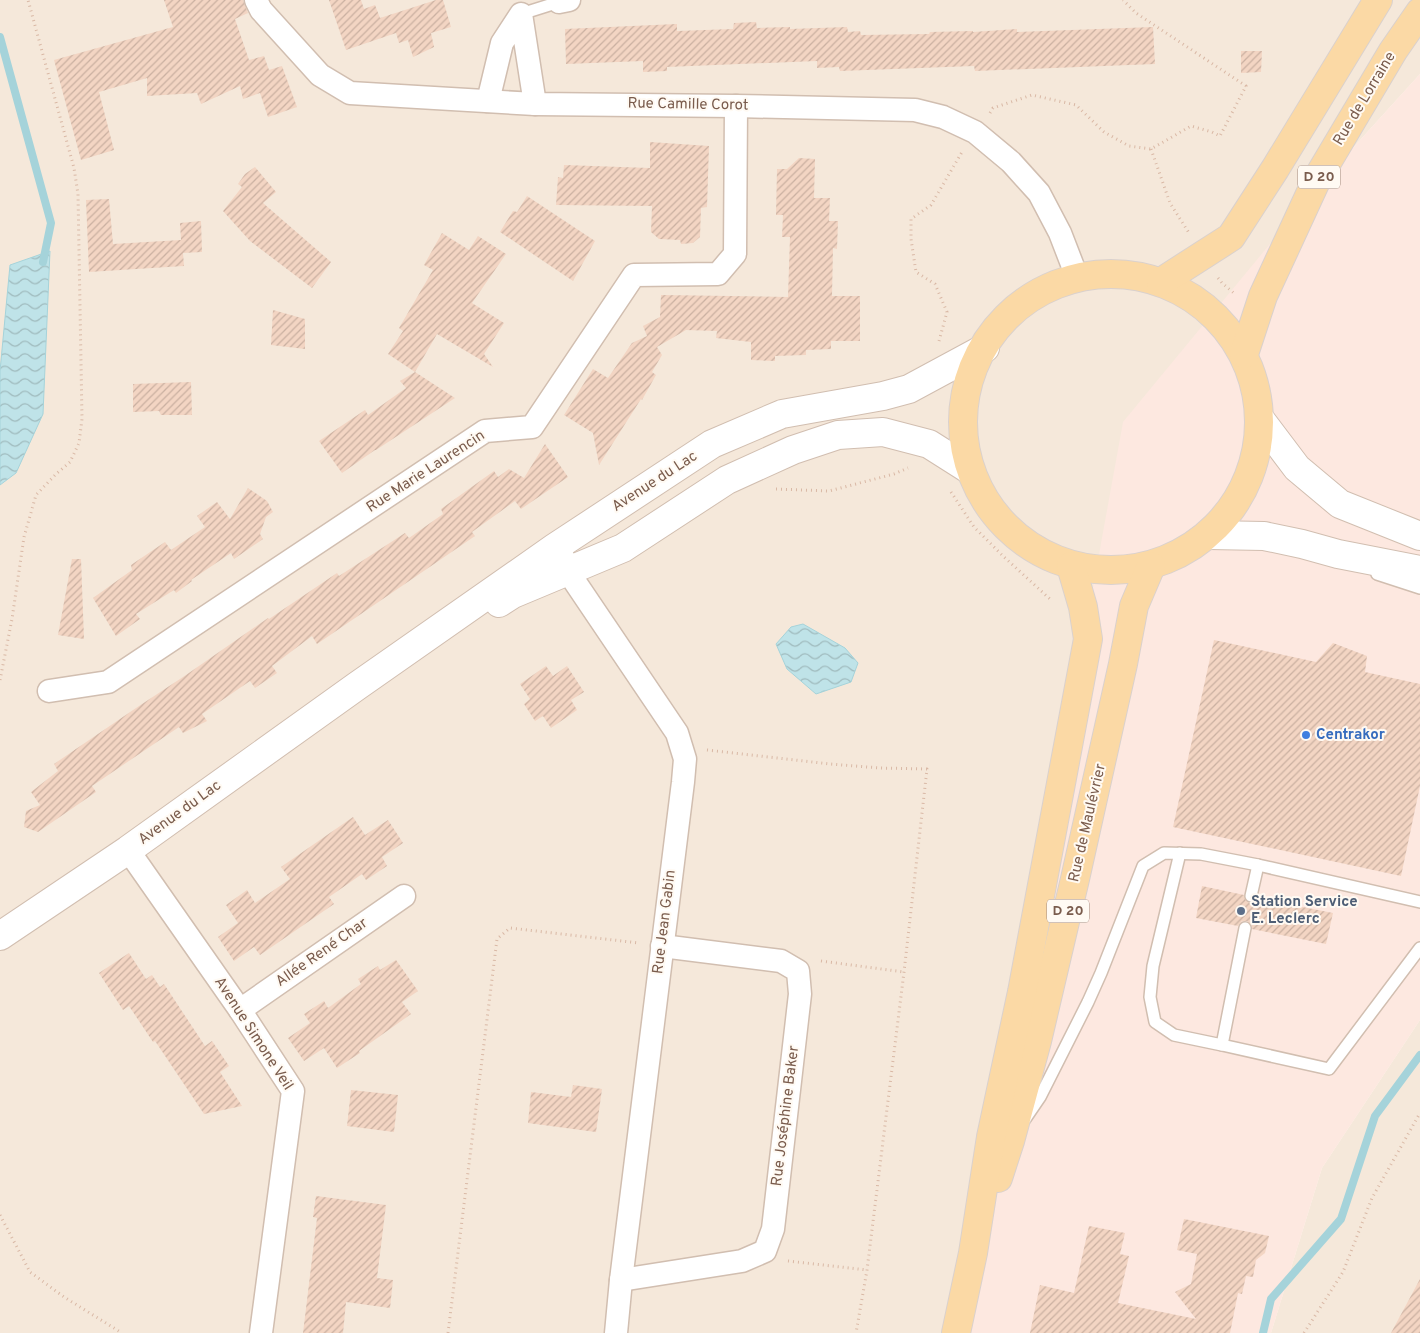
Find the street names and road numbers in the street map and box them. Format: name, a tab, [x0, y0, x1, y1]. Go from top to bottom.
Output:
street label: Rue de Lorraine	[1330, 49, 1400, 149]
street label: Rue Camille Corot	[627, 94, 749, 116]
road number: D 20	[1298, 166, 1340, 188]
street label: Rue Marie Laurencin	[363, 427, 489, 517]
street label: Avenue du Lac	[609, 447, 701, 517]
street label: Rue de Maulévrier	[1065, 762, 1111, 884]
street label: Avenue du Lac	[135, 776, 225, 850]
street label: Rue Jean Gabin	[649, 869, 681, 975]
road number: D 20	[1047, 899, 1089, 922]
street label: Allée René Char	[272, 914, 372, 992]
street label: Avenue Simone Veil	[209, 974, 297, 1094]
street label: Rue Joséphine Baker	[768, 1044, 804, 1187]

